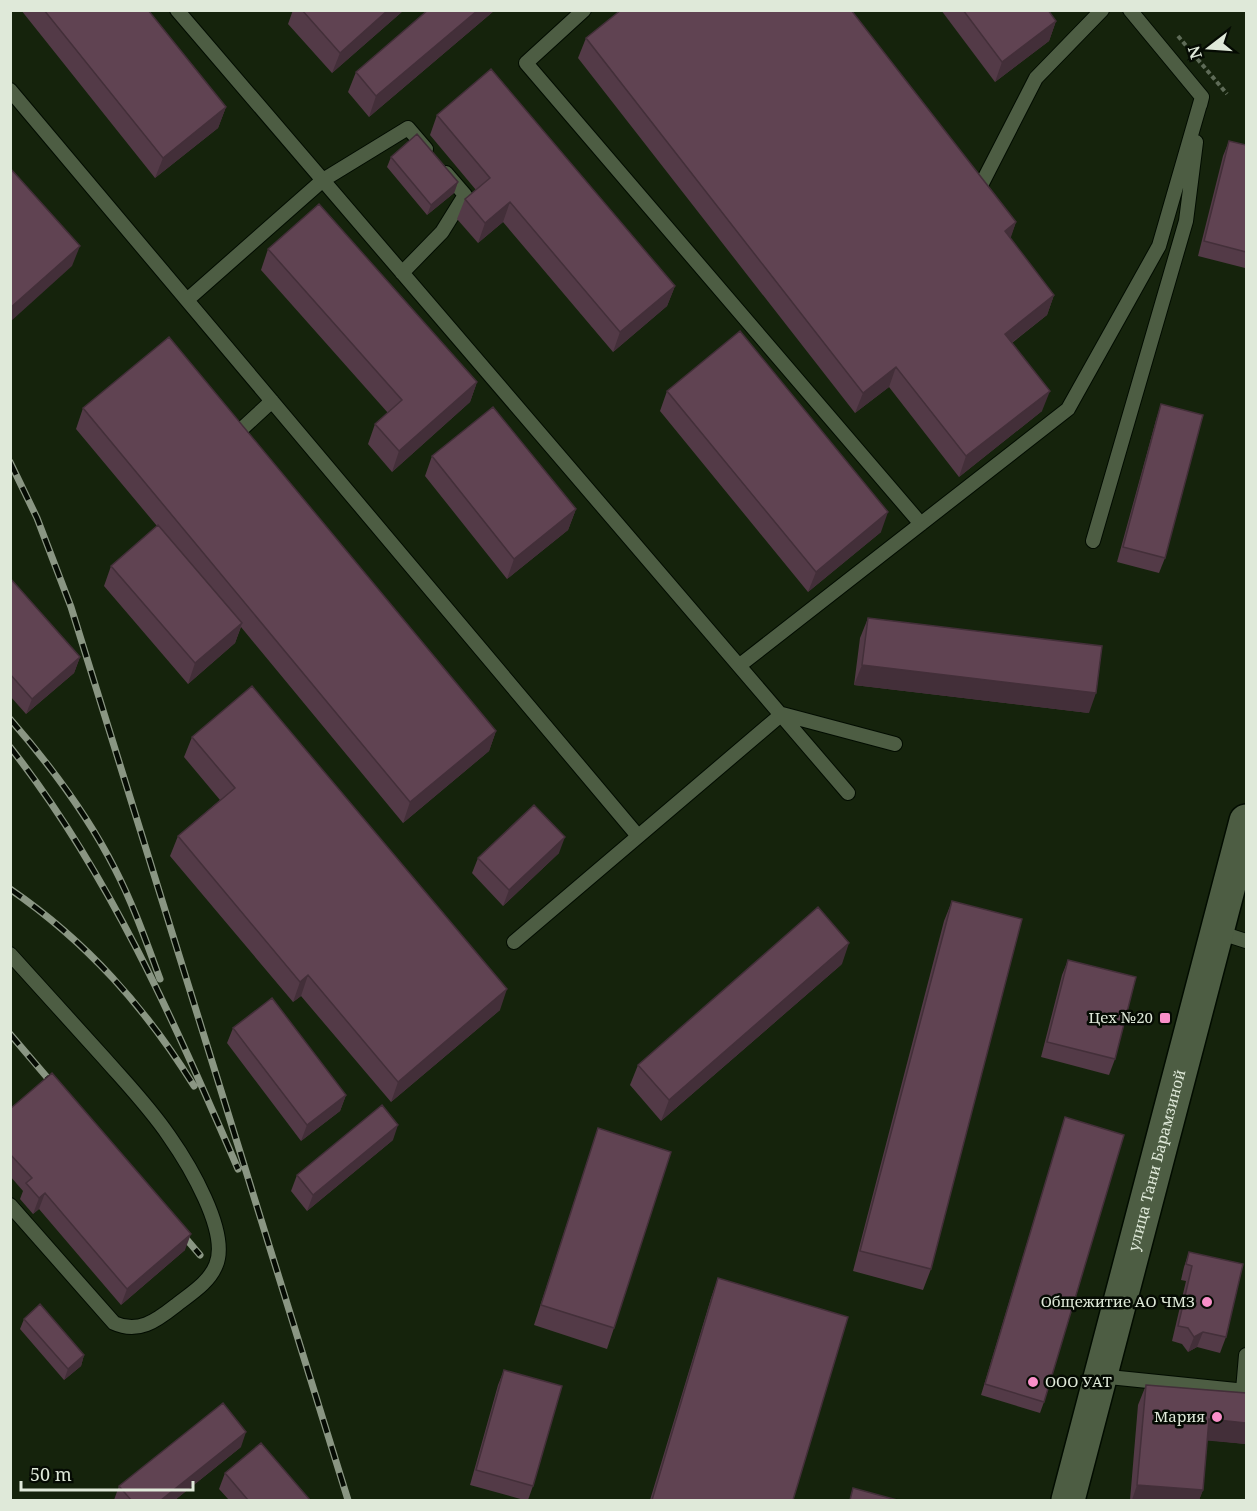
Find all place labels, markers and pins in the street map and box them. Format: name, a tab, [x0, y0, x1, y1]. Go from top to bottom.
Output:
place label: Цех №20	[1088, 1007, 1153, 1027]
marker: Цех №20	[1158, 1011, 1172, 1025]
place label: Общежитие АО ЧМЗ	[1041, 1291, 1195, 1311]
marker: Общежитие АО ЧМЗ	[1200, 1295, 1214, 1309]
place label: ООО УАТ	[1045, 1371, 1112, 1391]
marker: ООО УАТ	[1026, 1375, 1040, 1389]
place label: Мария	[1154, 1406, 1205, 1426]
marker: Мария	[1210, 1410, 1224, 1424]

